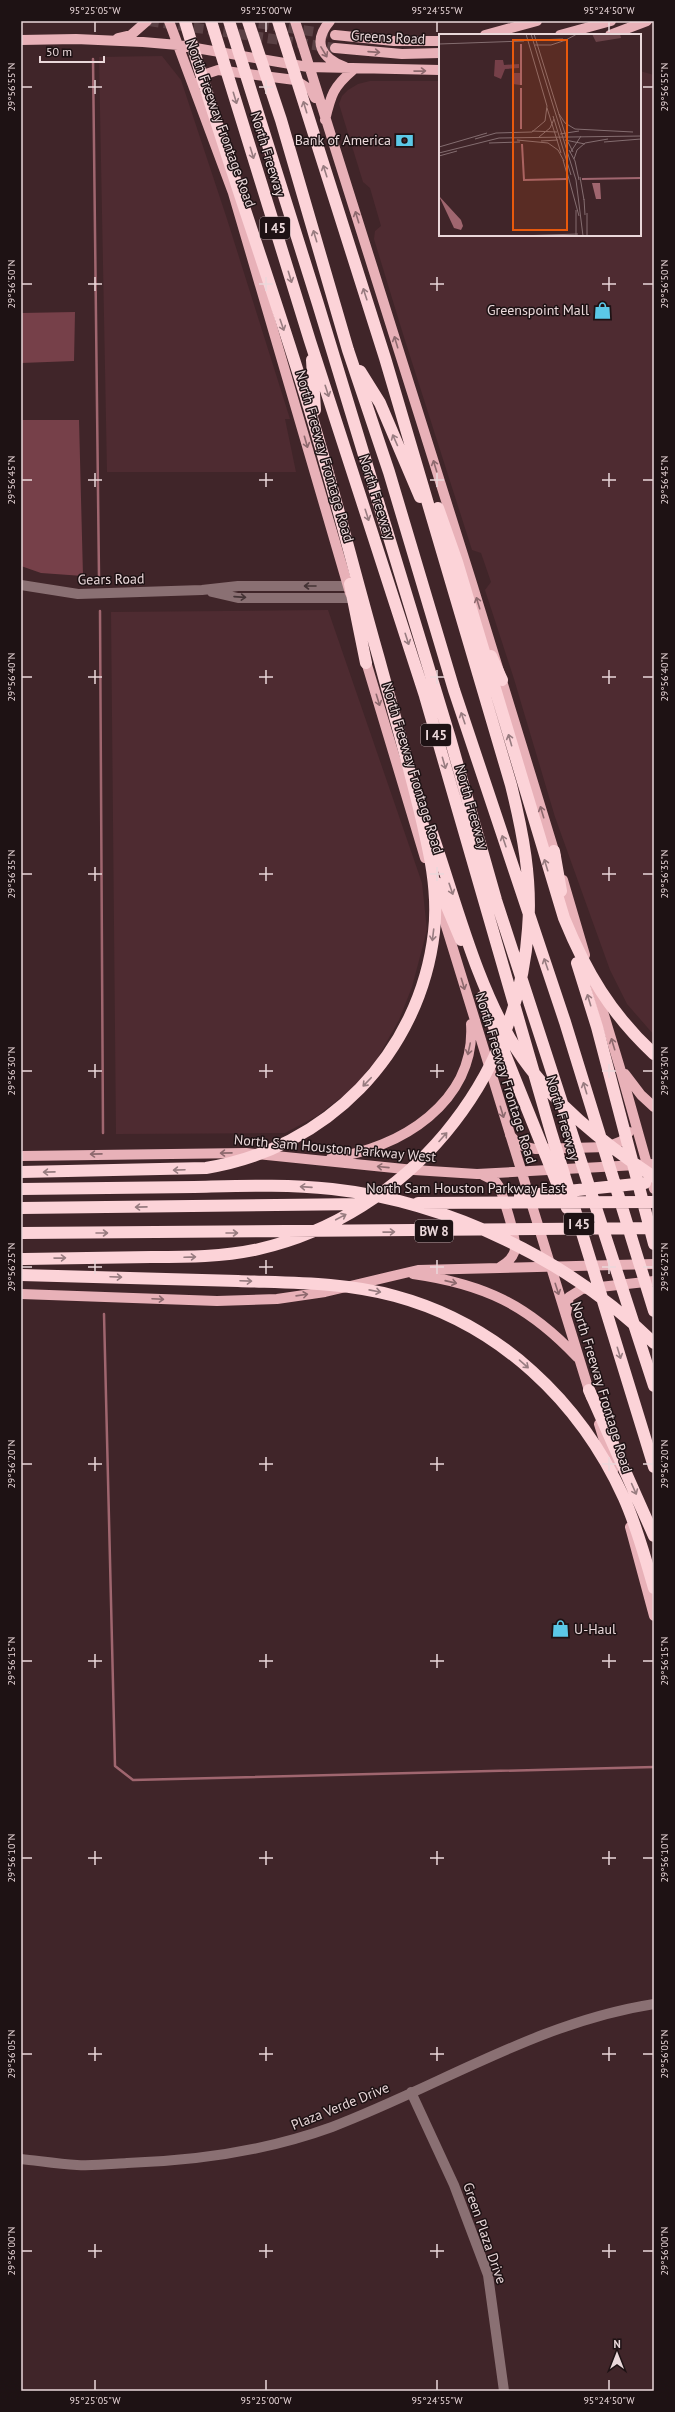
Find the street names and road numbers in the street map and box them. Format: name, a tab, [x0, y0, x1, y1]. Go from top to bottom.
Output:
street label: Greens Road	[350, 26, 426, 48]
street label: North Freeway Frontage Road	[182, 36, 260, 210]
street label: North Freeway	[247, 109, 290, 199]
road number: I 45	[260, 217, 290, 239]
street label: North Freeway Frontage Road	[292, 368, 358, 544]
street label: North Freeway	[355, 452, 399, 542]
street label: Gears Road	[78, 569, 144, 589]
street label: North Freeway Frontage Road	[378, 680, 448, 856]
road number: I 45	[421, 724, 451, 746]
street label: North Freeway	[451, 762, 493, 852]
street label: North Freeway Frontage Road	[471, 990, 541, 1166]
street label: North Freeway	[542, 1073, 584, 1163]
street label: North Sam Houston Parkway West	[233, 1130, 437, 1166]
street label: North Sam Houston Parkway East	[366, 1179, 566, 1197]
road number: I 45	[564, 1213, 594, 1235]
road number: BW 8	[415, 1220, 453, 1242]
street label: North Freeway Frontage Road	[567, 1299, 637, 1475]
street label: Plaza Verde Drive	[288, 2078, 392, 2134]
street label: Green Plaza Drive	[459, 2180, 511, 2286]

